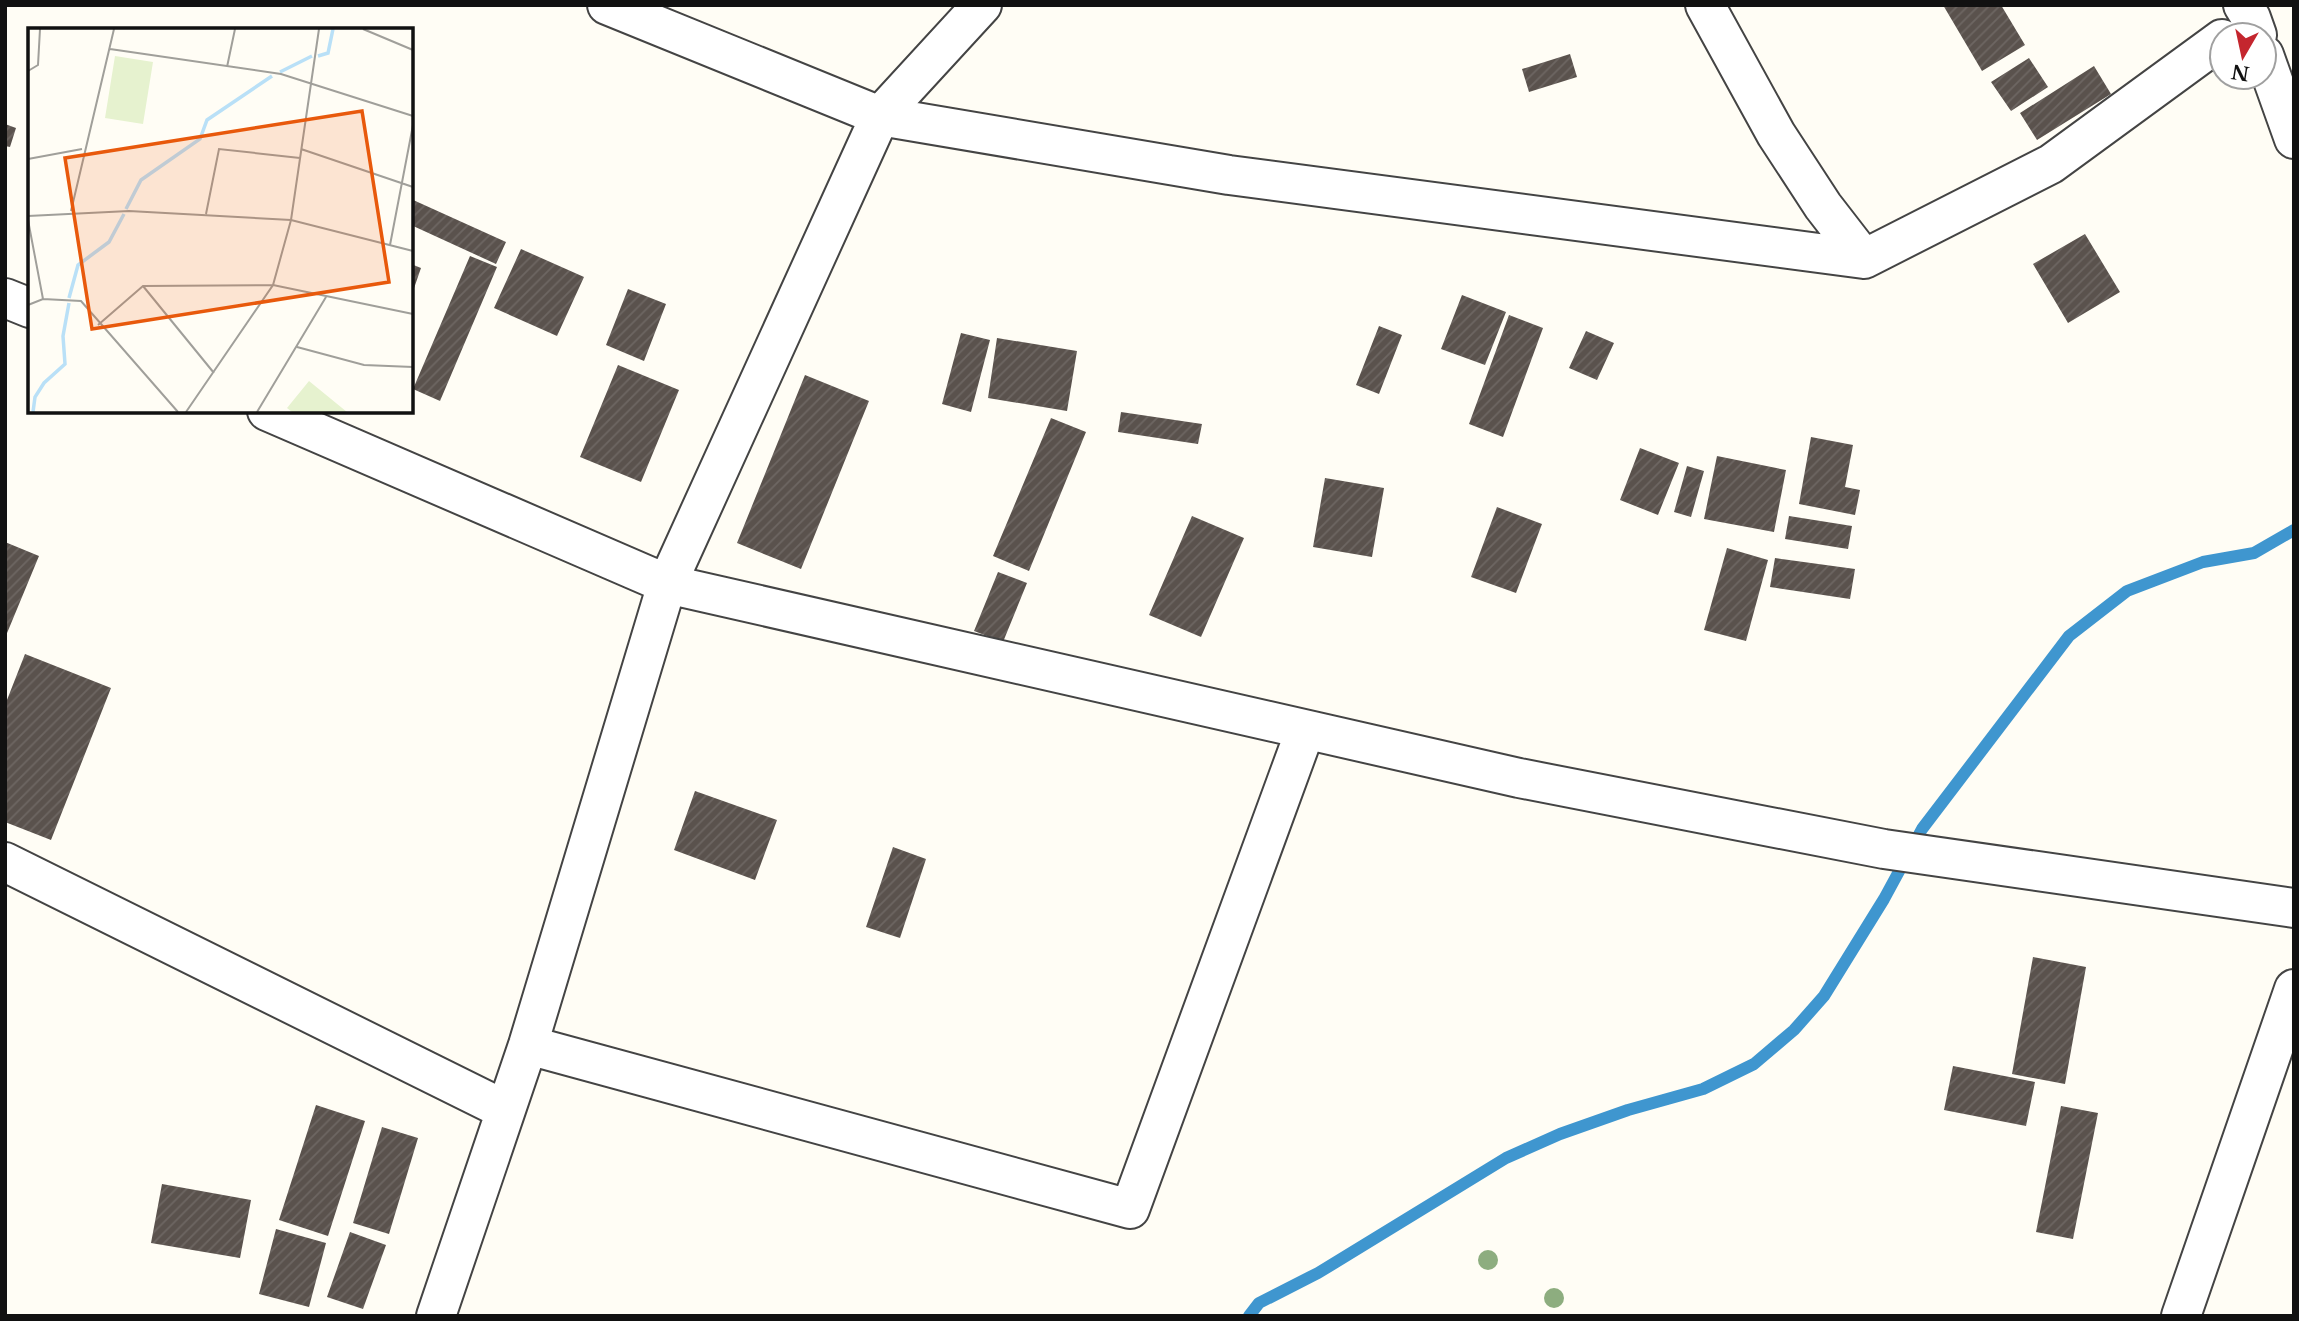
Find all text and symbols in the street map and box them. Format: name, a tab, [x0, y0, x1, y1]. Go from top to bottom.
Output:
north arrow	[2208, 21, 2278, 91]
inset map	[28, 28, 413, 413]
text: N	[2230, 60, 2251, 85]

